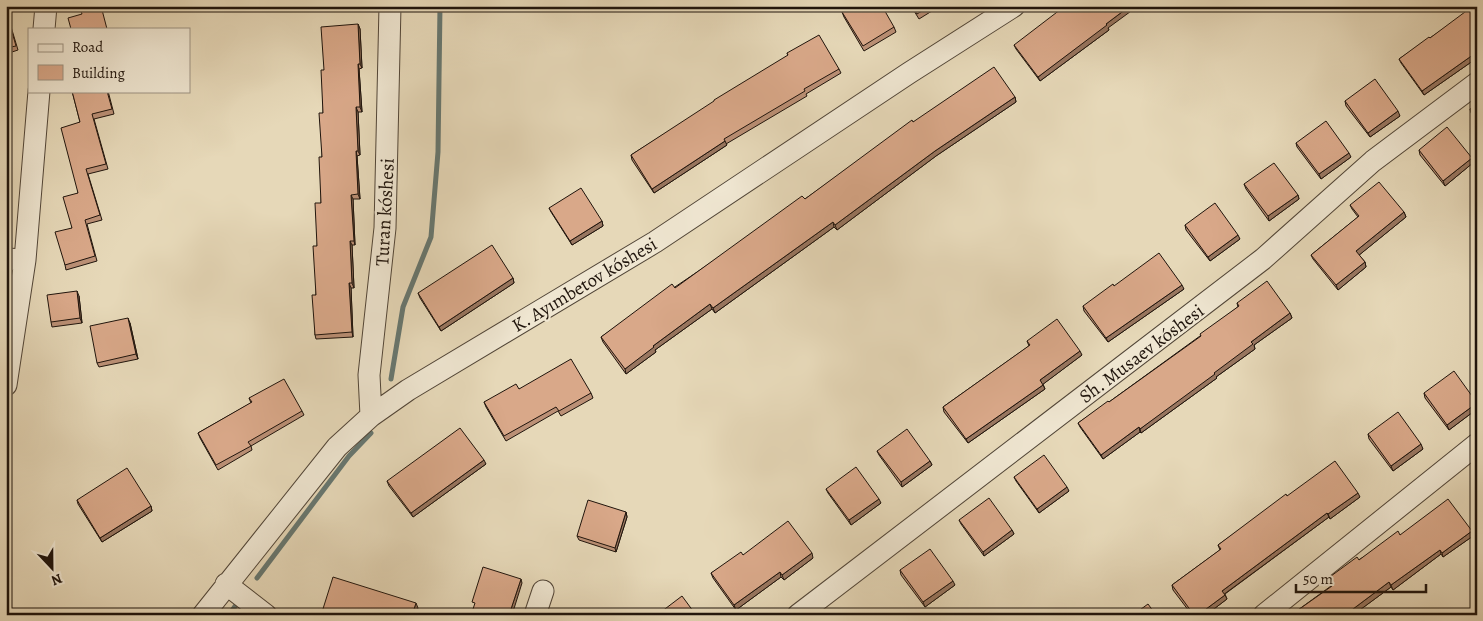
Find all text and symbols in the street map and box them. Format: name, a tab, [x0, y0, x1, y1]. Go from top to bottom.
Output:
legend	[28, 28, 190, 92]
text: Road	[72, 37, 104, 57]
text: Building	[72, 63, 125, 83]
street label: Turan kóshesi	[369, 157, 401, 267]
street label: K. Ayımbetov kóshesi	[507, 231, 662, 339]
street label: Sh. Musaev kóshesi	[1074, 298, 1209, 409]
north arrow	[28, 544, 78, 594]
scale bar	[1296, 561, 1426, 593]
text: N	[48, 569, 65, 590]
text: 50 m	[1303, 569, 1333, 589]

